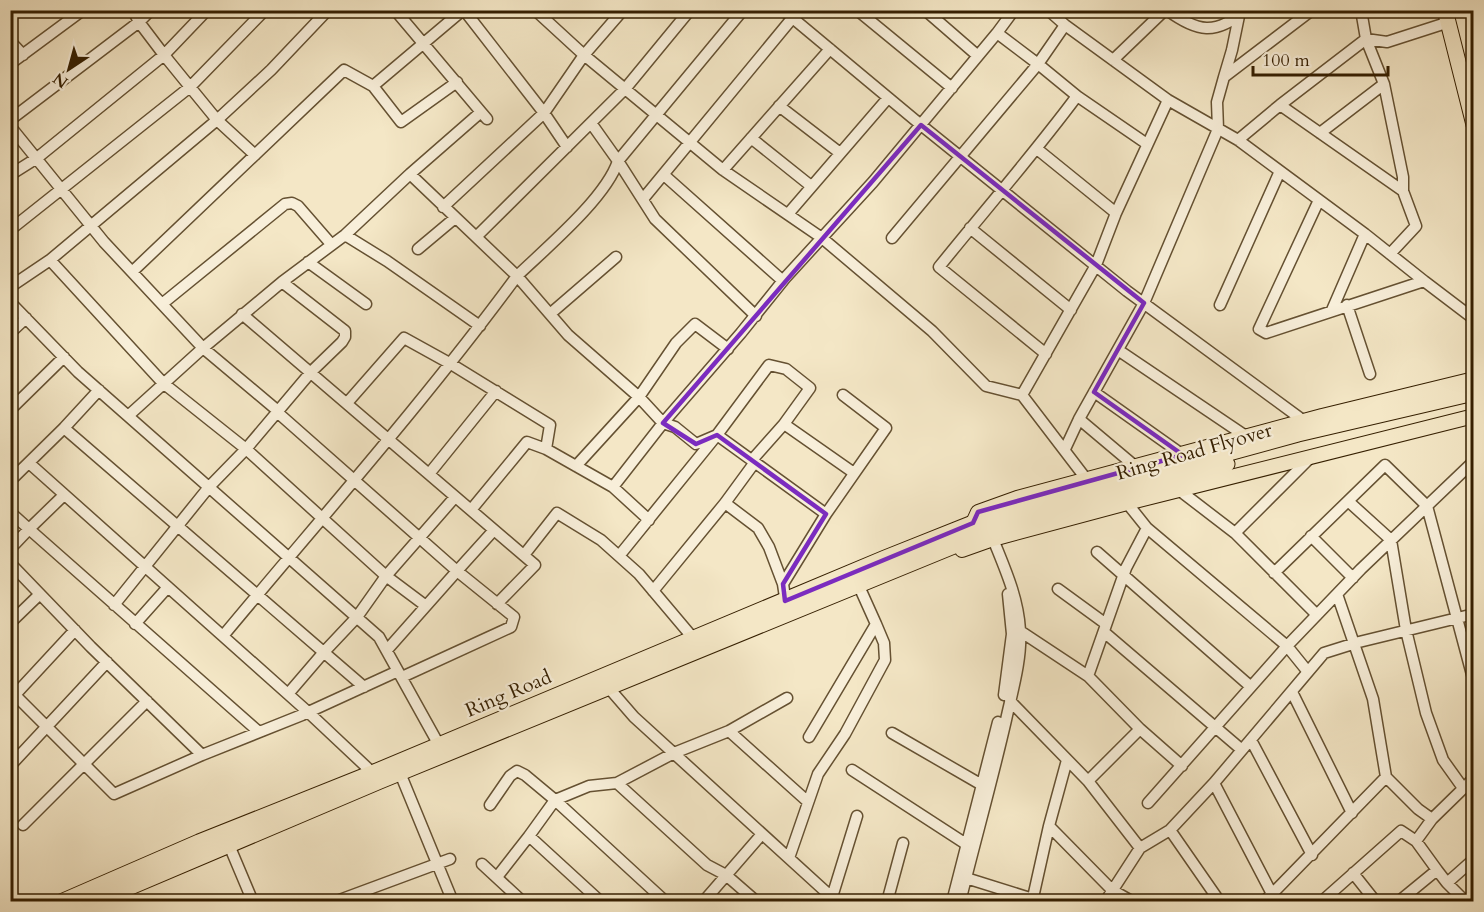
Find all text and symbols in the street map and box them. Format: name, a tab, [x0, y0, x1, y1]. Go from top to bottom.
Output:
north arrow	[39, 39, 99, 99]
scale bar	[1253, 39, 1388, 77]
text: 100 m	[1262, 48, 1310, 73]
text: N	[49, 67, 73, 93]
street label: Ring Road Flyover	[1113, 416, 1276, 487]
street label: Ring Road	[461, 663, 556, 724]

